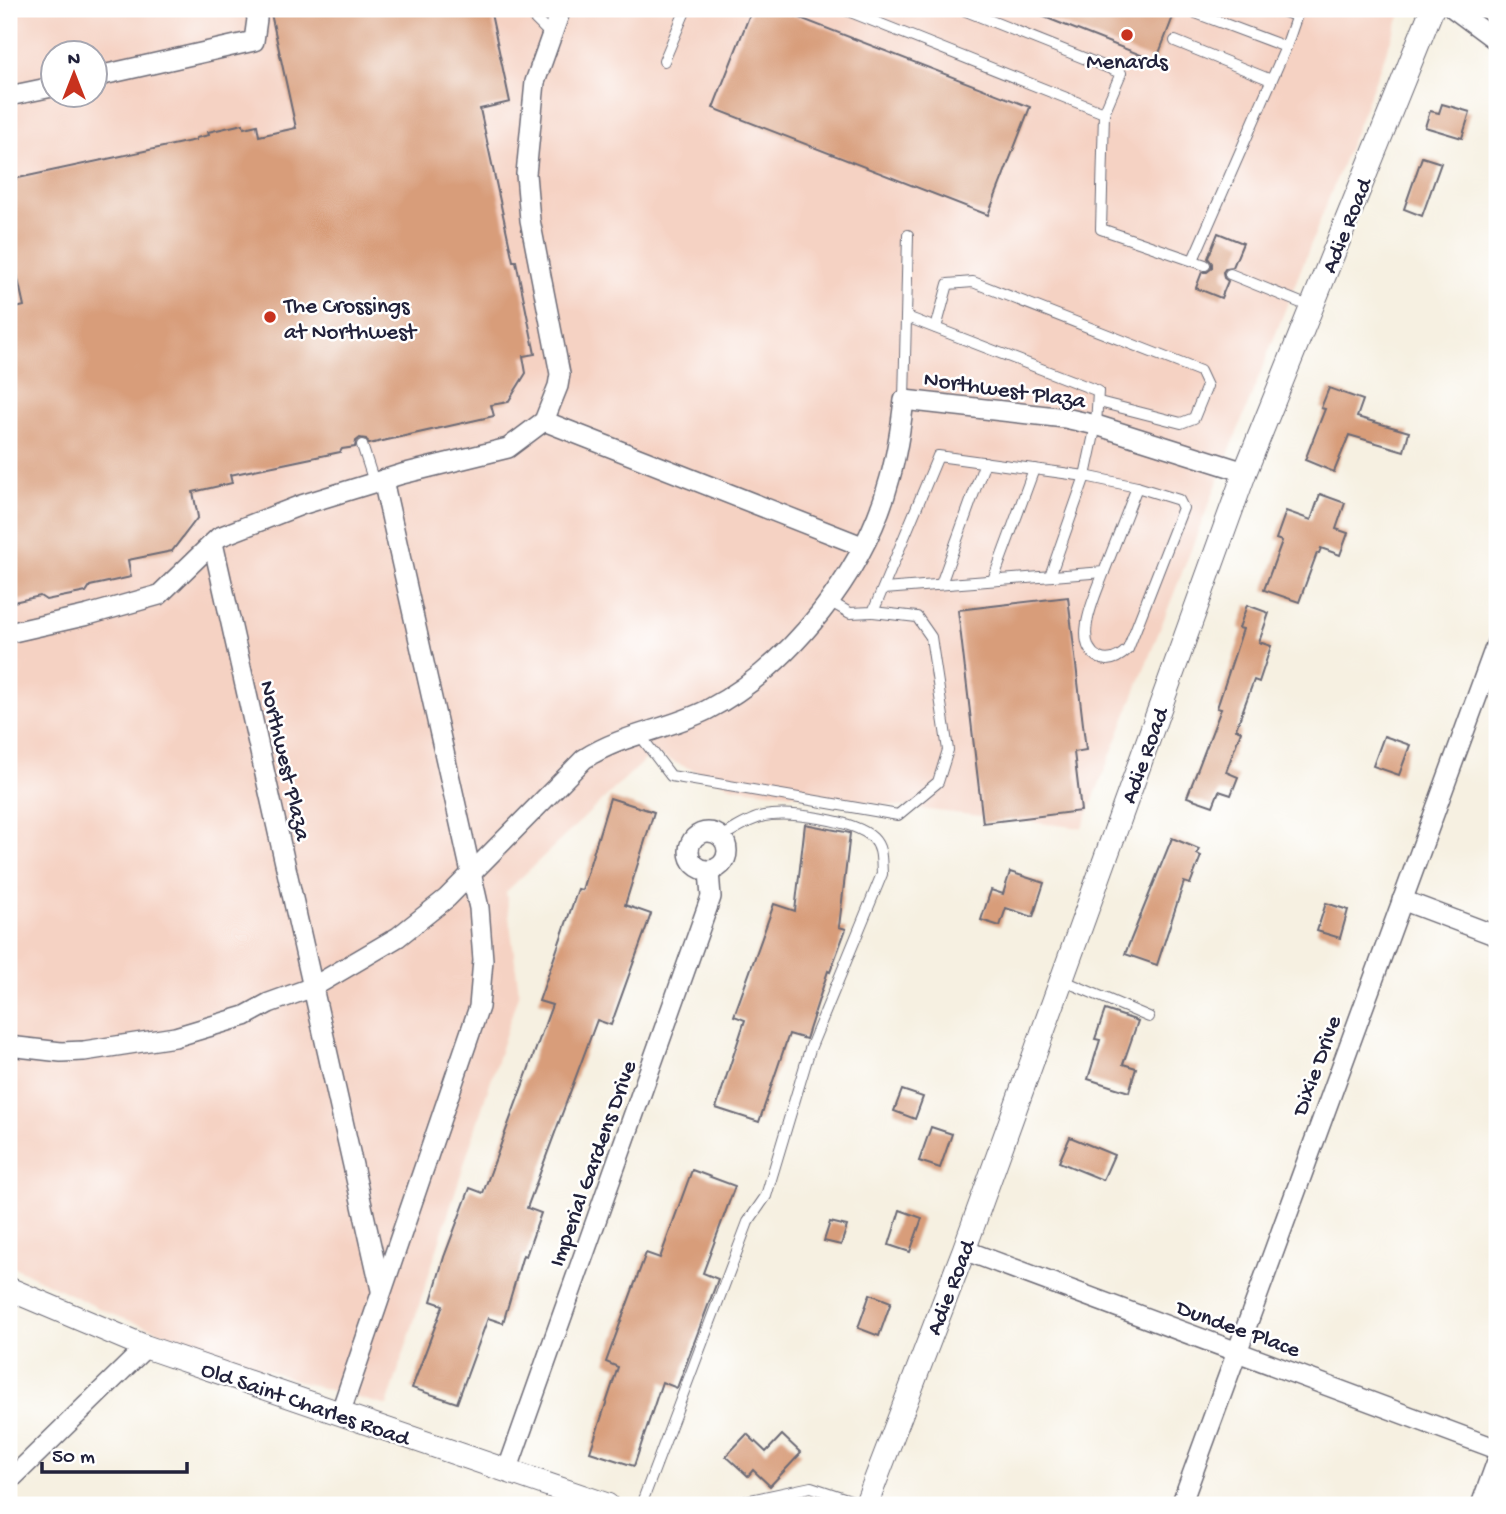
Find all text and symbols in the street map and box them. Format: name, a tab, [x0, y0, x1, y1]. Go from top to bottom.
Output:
marker: Menards	[1119, 27, 1135, 43]
north arrow	[38, 38, 108, 108]
text: N	[68, 49, 80, 72]
place label: Menards	[1086, 50, 1168, 77]
street label: Adie Road	[1317, 174, 1380, 278]
place label: The Crossings at Northwest	[282, 294, 418, 347]
marker: The Crossings at Northwest	[262, 309, 278, 325]
street label: Northwest Plaza	[922, 367, 1088, 416]
street label: Northwest Plaza	[252, 678, 315, 845]
street label: Adie Road	[1117, 703, 1177, 808]
street label: Dixie Drive	[1287, 1011, 1349, 1122]
street label: Imperial Gardens Drive	[544, 1056, 645, 1271]
street label: Adie Road	[922, 1236, 983, 1340]
street label: Dundee Place	[1170, 1295, 1304, 1366]
street label: Old Saint Charles Road	[197, 1357, 414, 1454]
scale bar	[42, 1430, 187, 1474]
text: 50 m	[52, 1446, 95, 1471]

